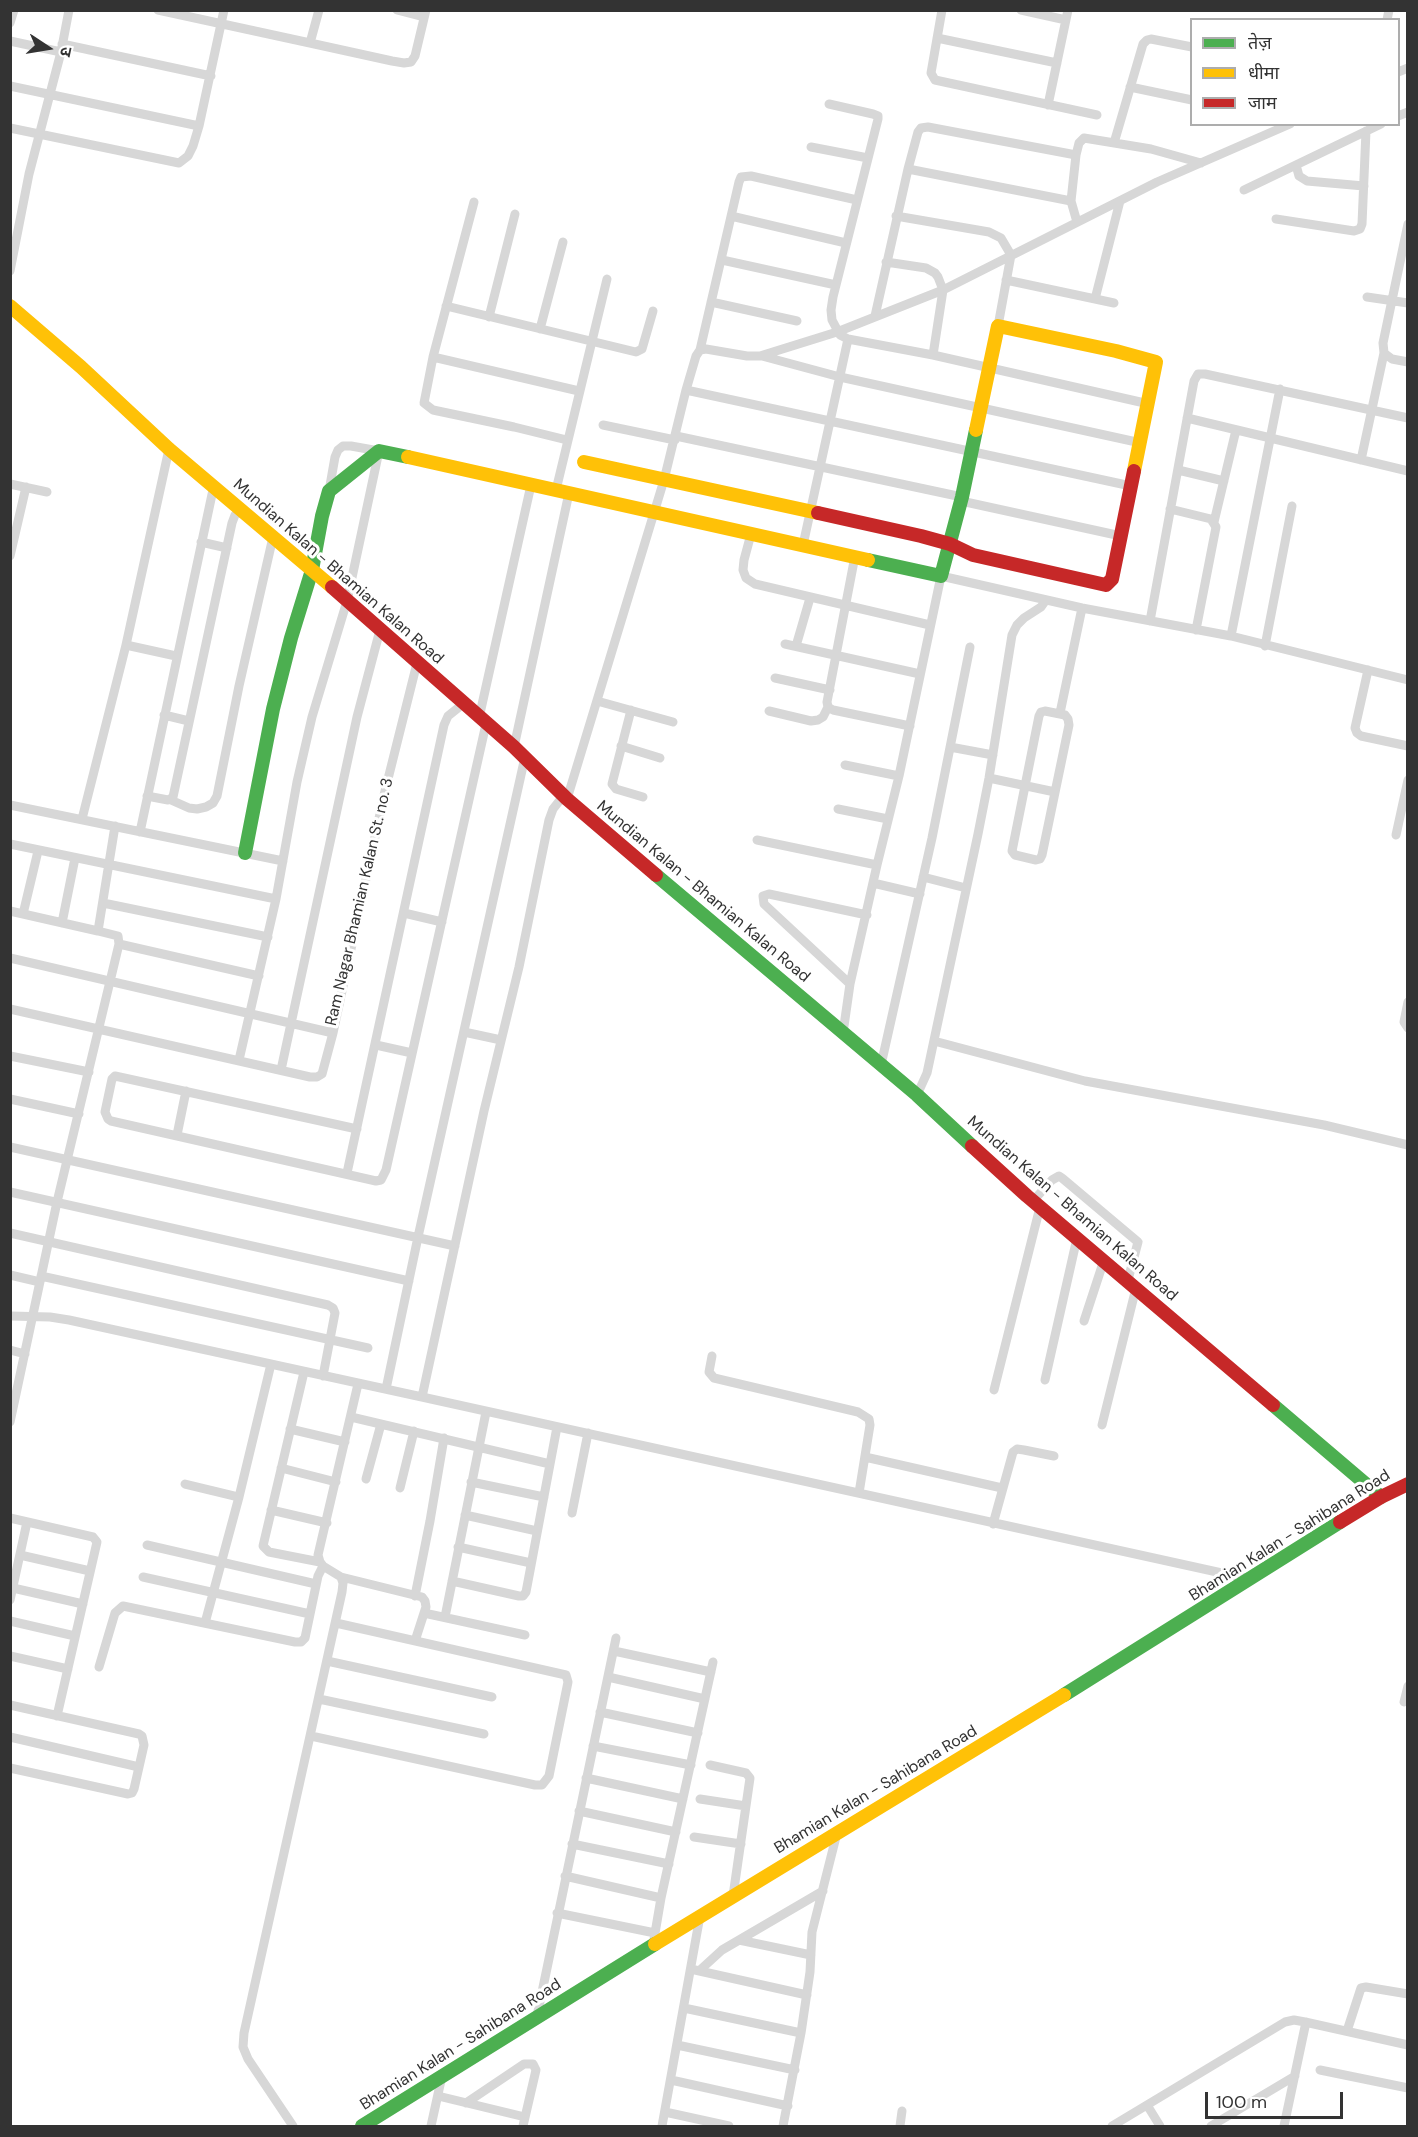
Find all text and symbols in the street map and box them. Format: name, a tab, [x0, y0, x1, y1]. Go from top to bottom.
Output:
north arrow	[18, 18, 78, 78]
legend	[1190, 18, 1400, 126]
text: तेज़	[1248, 31, 1272, 55]
text: उ	[55, 45, 77, 59]
text: धीमा	[1248, 61, 1279, 85]
text: जाम	[1248, 91, 1277, 115]
street label: Mundian Kalan - Bhamian Kalan Road	[229, 475, 447, 669]
street label: Ram Nagar Bhamian Kalan St. no. 3	[322, 776, 398, 1028]
street label: Mundian Kalan - Bhamian Kalan Road	[592, 797, 814, 987]
street label: Mundian Kalan - Bhamian Kalan Road	[963, 1112, 1181, 1306]
street label: Bhamian Kalan - Sahibana Road	[1186, 1466, 1394, 1606]
street label: Bhamian Kalan - Sahibana Road	[771, 1722, 981, 1858]
street label: Bhamian Kalan - Sahibana Road	[357, 1975, 565, 2115]
scale bar	[1208, 2080, 1346, 2118]
text: 100 m	[1216, 2090, 1267, 2114]

